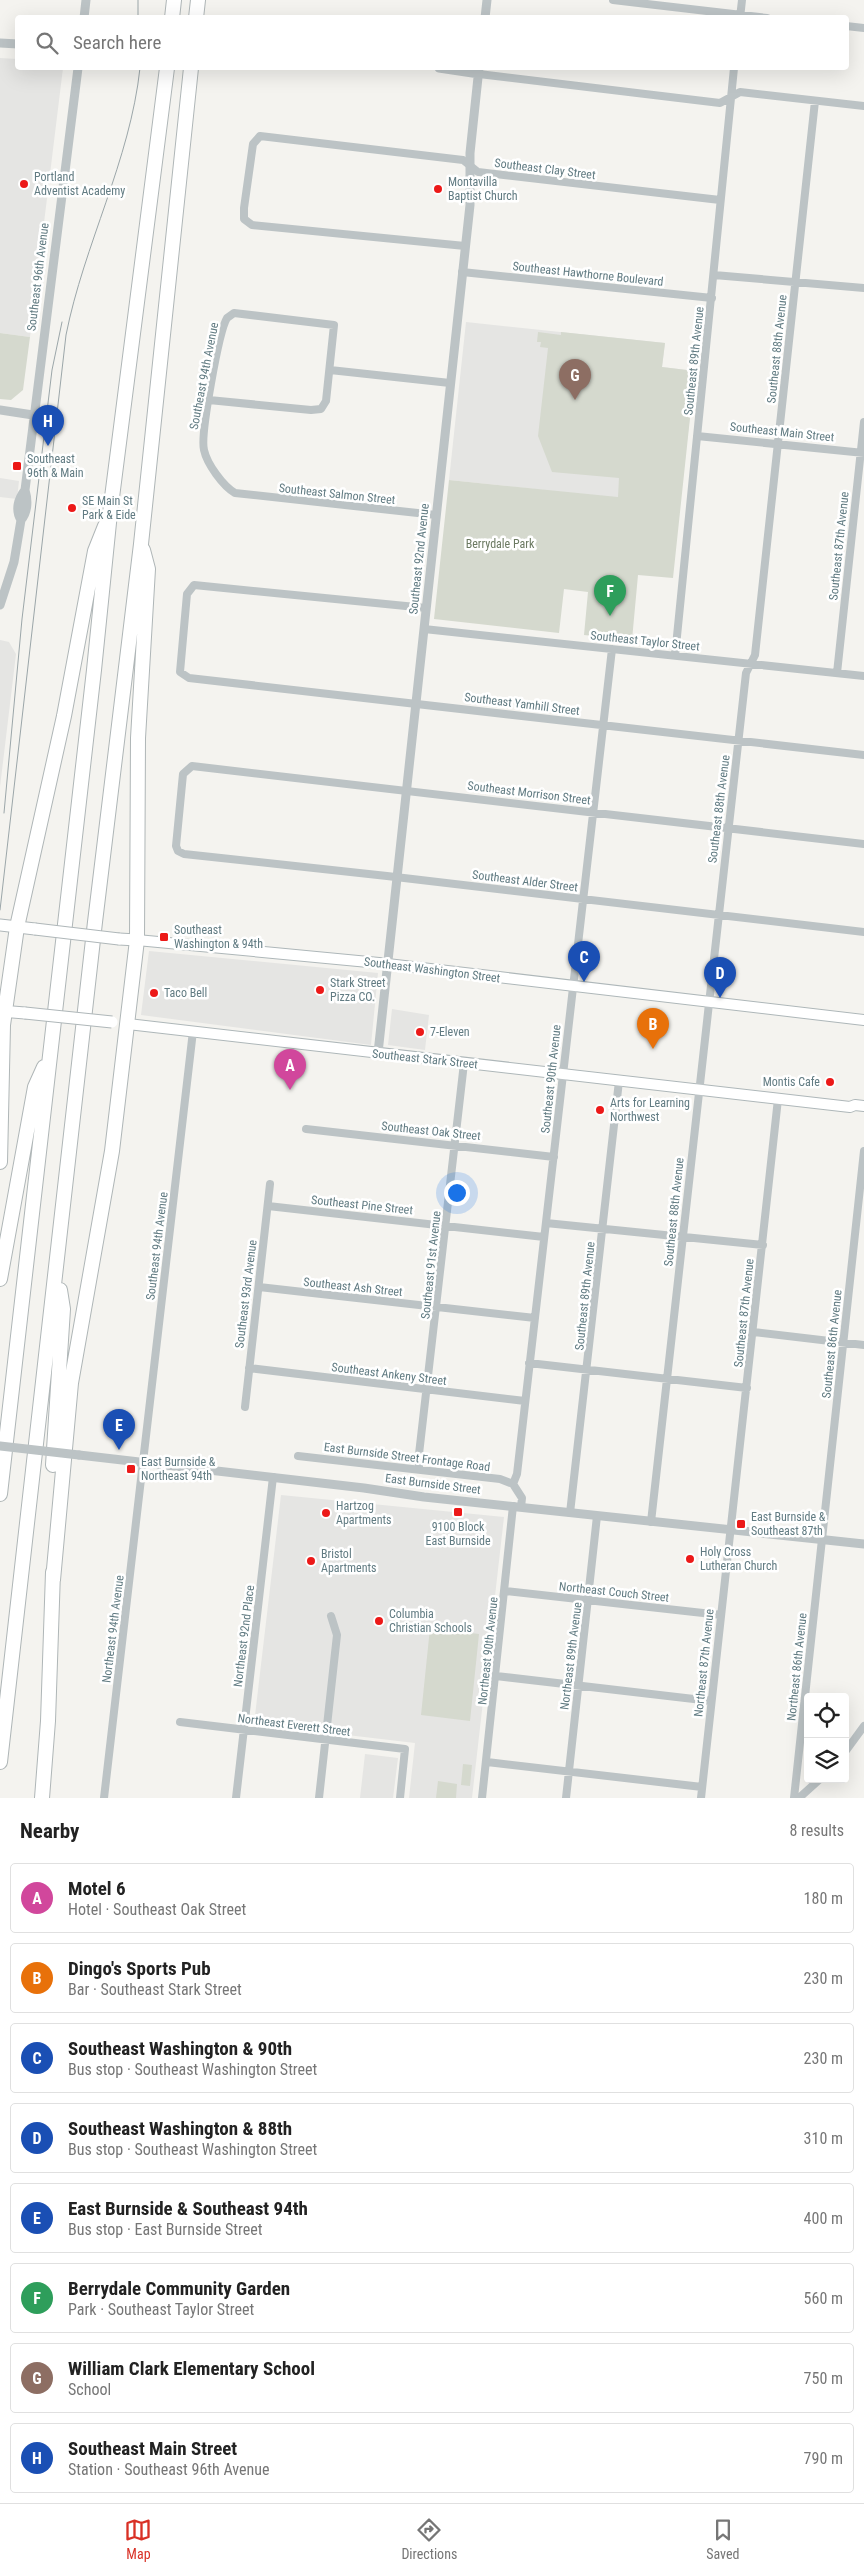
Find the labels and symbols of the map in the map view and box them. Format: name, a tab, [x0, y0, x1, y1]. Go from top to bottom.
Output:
street label: Southeast Clay Street	[494, 156, 597, 182]
place label: Portland Adventist Academy	[34, 170, 125, 198]
place label: Montavilla Baptist Church	[448, 175, 518, 203]
marker: Portland Adventist Academy	[18, 178, 30, 190]
marker: Montavilla Baptist Church	[432, 183, 444, 195]
street label: Southeast 96th Avenue	[24, 222, 52, 332]
street label: Southeast Hawthorne Boulevard	[512, 259, 664, 289]
street label: Southeast 88th Avenue	[764, 294, 790, 404]
street label: Southeast 89th Avenue	[681, 306, 707, 416]
street label: Southeast 94th Avenue	[187, 321, 221, 431]
pin: G	[559, 359, 591, 400]
pin: H	[32, 405, 64, 446]
street label: Southeast Main Street	[729, 420, 835, 444]
place label: Southeast 96th & Main	[27, 452, 84, 480]
marker: Southeast 96th & Main	[11, 460, 23, 472]
street label: Southeast Salmon Street	[278, 481, 396, 507]
street label: Southeast 87th Avenue	[826, 491, 852, 601]
place label: SE Main St Park & Eide	[82, 494, 136, 522]
marker: SE Main St Park & Eide	[66, 502, 78, 514]
street label: Southeast 92nd Avenue	[406, 502, 432, 615]
park label: Berrydale Park	[466, 537, 535, 551]
pin: F	[594, 575, 626, 616]
street label: Southeast Taylor Street	[590, 628, 701, 654]
street label: Southeast Yamhill Street	[464, 690, 581, 718]
street label: Southeast 88th Avenue	[705, 754, 733, 864]
street label: Southeast Morrison Street	[467, 779, 592, 808]
street label: Southeast Alder Street	[471, 868, 579, 894]
place label: Southeast Washington & 94th	[174, 923, 263, 951]
marker: Southeast Washington & 94th	[158, 931, 170, 943]
pin: C	[568, 941, 600, 982]
street label: Southeast Washington Street	[363, 955, 501, 985]
pin: D	[704, 957, 736, 998]
place label: Stark Street Pizza CO.	[330, 976, 386, 1004]
marker: Stark Street Pizza CO.	[314, 984, 326, 996]
place label: Taco Bell	[164, 986, 207, 1000]
marker: Taco Bell	[148, 987, 160, 999]
pin: B	[637, 1008, 669, 1049]
street label: Southeast 90th Avenue	[538, 1024, 564, 1134]
place label: 7-Eleven	[430, 1025, 470, 1039]
marker: 7-Eleven	[414, 1026, 426, 1038]
street label: Southeast Stark Street	[372, 1046, 479, 1072]
pin: A	[274, 1049, 306, 1090]
place label: Montis Cafe	[763, 1075, 820, 1089]
marker: Montis Cafe	[824, 1076, 836, 1088]
place label: Arts for Learning Northwest	[610, 1096, 690, 1124]
marker: Arts for Learning Northwest	[594, 1104, 606, 1116]
street label: Southeast Oak Street	[381, 1119, 482, 1143]
street label: Southeast 88th Avenue	[661, 1157, 687, 1267]
your location	[444, 1180, 470, 1206]
street label: Southeast 94th Avenue	[143, 1191, 171, 1301]
street label: Southeast Pine Street	[310, 1193, 414, 1217]
street label: Southeast 91st Avenue	[418, 1210, 444, 1320]
street label: Southeast 93rd Avenue	[232, 1239, 260, 1349]
street label: Southeast 89th Avenue	[572, 1241, 598, 1351]
street label: Southeast 87th Avenue	[731, 1258, 757, 1368]
street label: Southeast Ash Street	[303, 1275, 404, 1299]
street label: Southeast 86th Avenue	[819, 1289, 845, 1399]
street label: Southeast Ankeny Street	[331, 1360, 448, 1388]
pin: E	[103, 1409, 135, 1450]
street label: East Burnside Street Frontage Road	[323, 1440, 491, 1474]
place label: East Burnside & Northeast 94th	[141, 1455, 216, 1483]
marker: East Burnside & Northeast 94th	[125, 1463, 137, 1475]
street label: East Burnside Street	[385, 1471, 482, 1497]
place label: Hartzog Apartments	[336, 1499, 392, 1527]
marker: 9100 Block East Burnside	[452, 1506, 464, 1518]
marker: Hartzog Apartments	[320, 1507, 332, 1519]
place label: East Burnside & Southeast 87th	[751, 1510, 826, 1538]
marker: East Burnside & Southeast 87th	[735, 1518, 747, 1530]
place label: 9100 Block East Burnside	[425, 1520, 491, 1548]
place label: Holy Cross Lutheran Church	[700, 1545, 777, 1573]
place label: Bristol Apartments	[321, 1547, 377, 1575]
marker: Holy Cross Lutheran Church	[684, 1553, 696, 1565]
marker: Bristol Apartments	[305, 1555, 317, 1567]
street label: Northeast 94th Avenue	[99, 1574, 127, 1684]
street label: Northeast Couch Street	[558, 1579, 670, 1605]
street label: Northeast 92nd Place	[231, 1584, 257, 1688]
street label: Northeast 90th Avenue	[475, 1596, 501, 1706]
street label: Northeast 89th Avenue	[557, 1601, 585, 1711]
place label: Columbia Christian Schools	[389, 1607, 472, 1635]
street label: Northeast 87th Avenue	[691, 1608, 717, 1718]
street label: Northeast 86th Avenue	[784, 1612, 810, 1722]
marker: Columbia Christian Schools	[373, 1615, 385, 1627]
street label: Northeast Everett Street	[237, 1711, 352, 1739]

